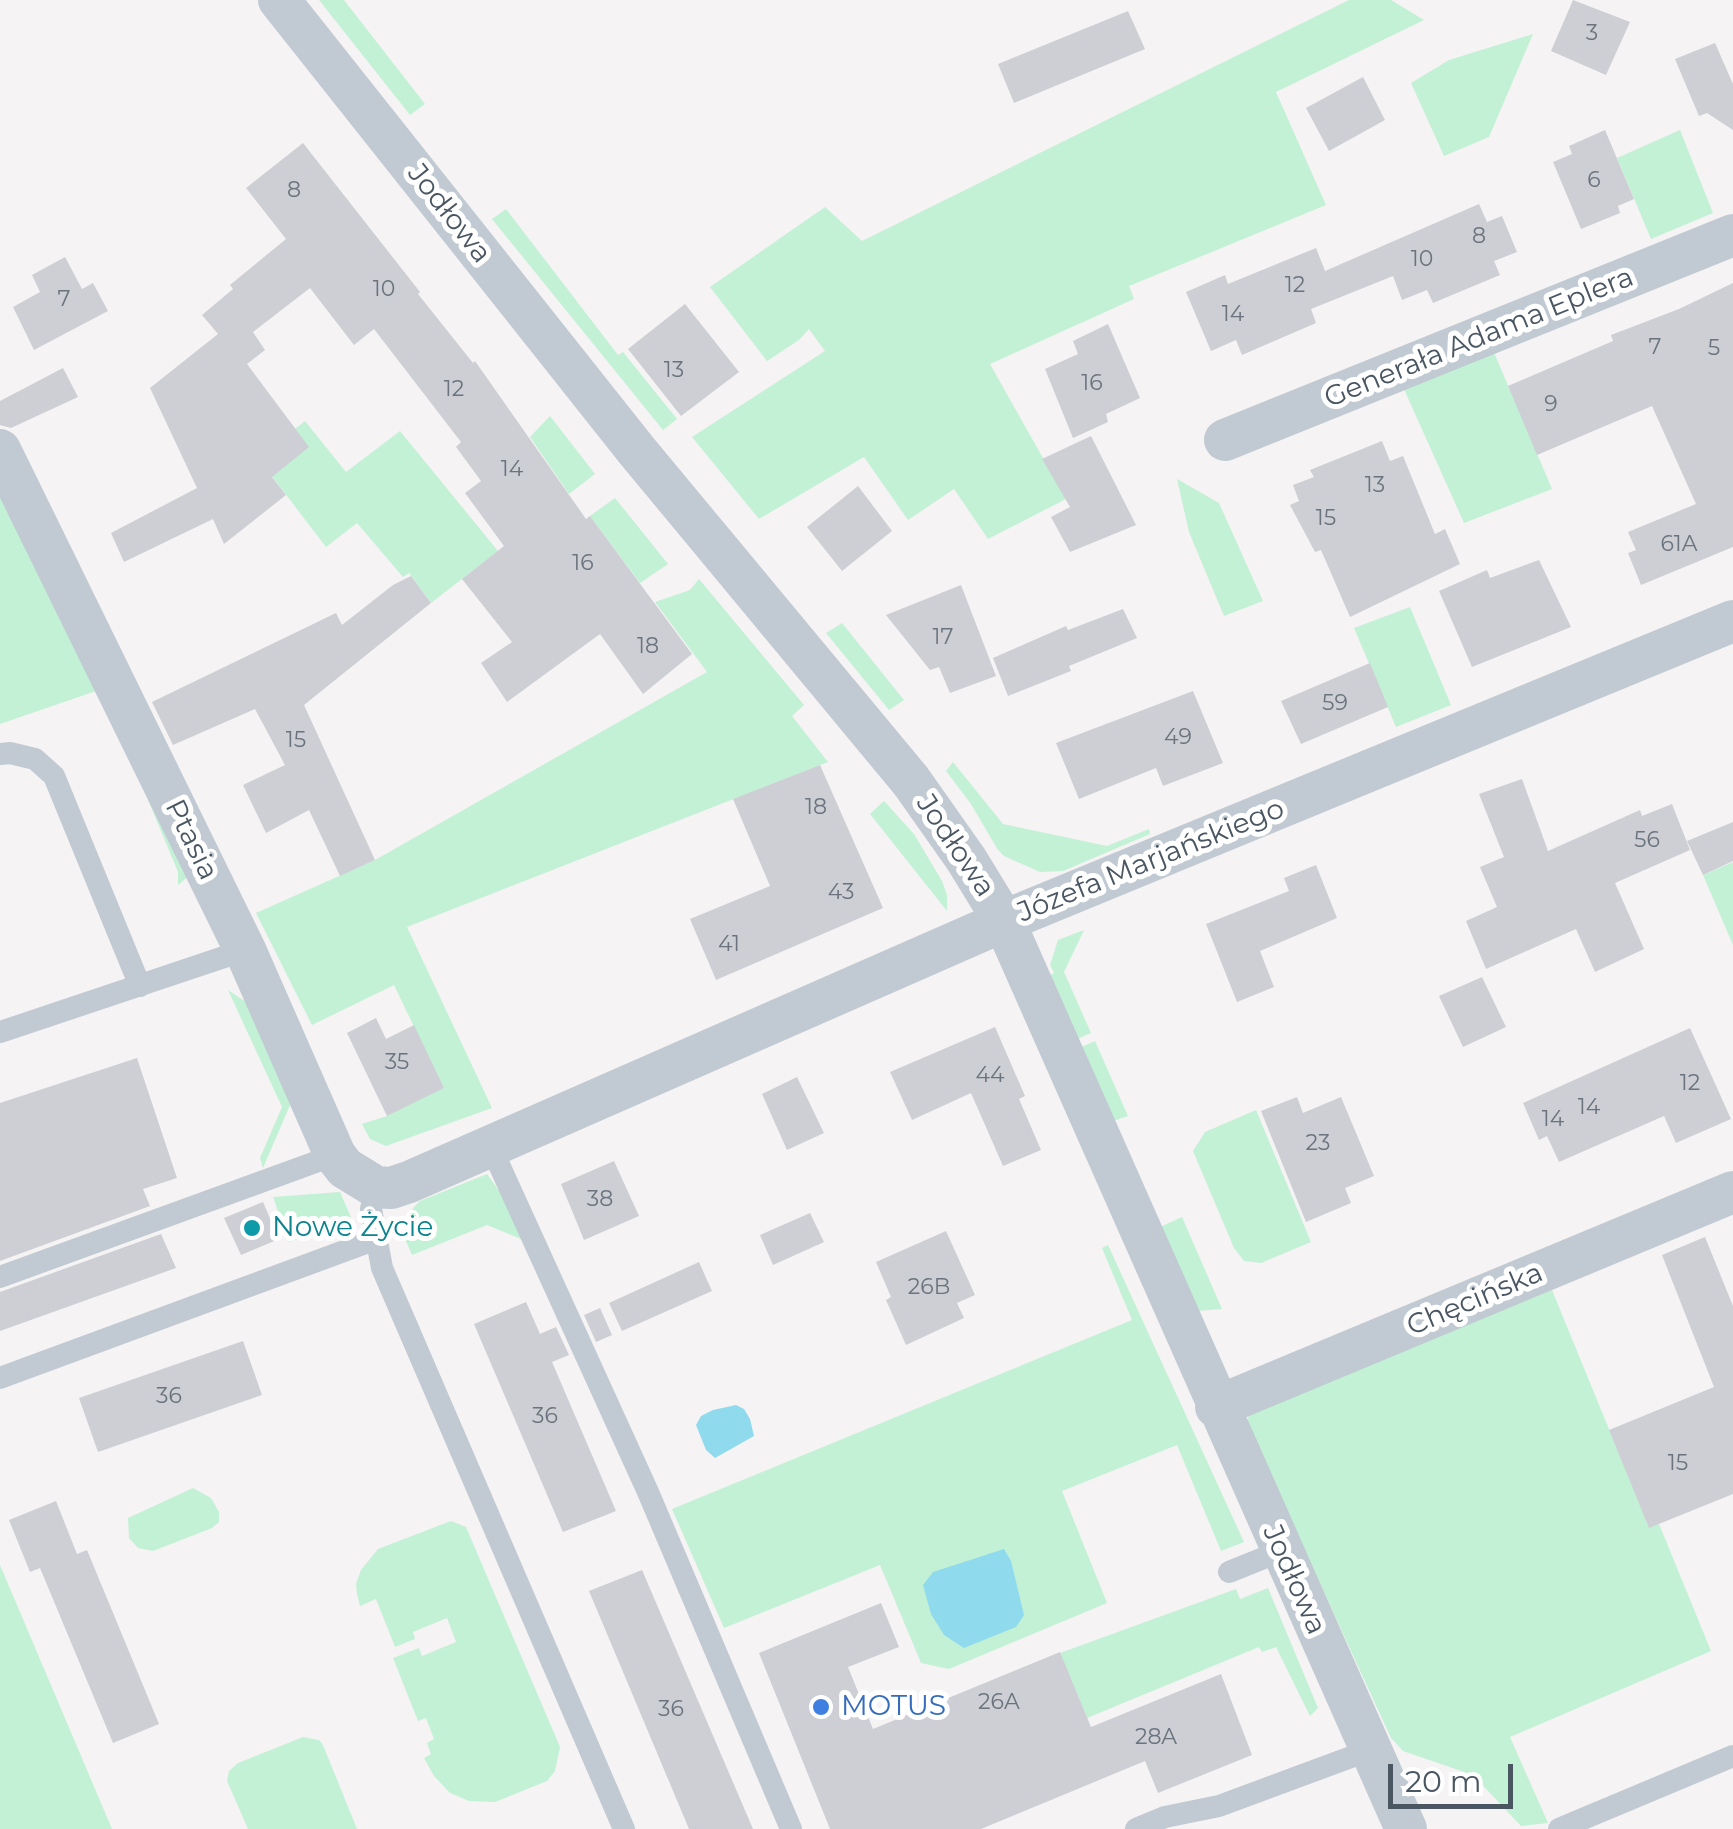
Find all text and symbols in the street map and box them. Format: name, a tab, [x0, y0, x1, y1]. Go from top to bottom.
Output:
house number: 3	[1586, 21, 1598, 47]
street label: Jodłowa	[400, 158, 498, 270]
house number: 6	[1587, 168, 1601, 194]
house number: 8	[287, 178, 301, 204]
house number: 8	[1472, 224, 1486, 250]
house number: 10	[1411, 247, 1433, 273]
street label: Generała Adama Eplera	[1320, 261, 1638, 415]
house number: 12	[1285, 273, 1305, 299]
house number: 10	[373, 277, 395, 303]
house number: 7	[58, 287, 70, 313]
house number: 14	[1222, 302, 1244, 328]
house number: 7	[1649, 335, 1661, 361]
house number: 5	[1708, 336, 1720, 362]
house number: 13	[664, 358, 684, 384]
house number: 16	[1081, 371, 1103, 397]
house number: 12	[444, 377, 464, 403]
house number: 9	[1544, 392, 1558, 418]
house number: 14	[501, 457, 523, 483]
house number: 13	[1365, 473, 1385, 499]
house number: 15	[1316, 506, 1336, 532]
house number: 61A	[1660, 532, 1698, 558]
house number: 16	[572, 551, 594, 577]
house number: 17	[933, 625, 953, 651]
house number: 18	[637, 634, 659, 660]
house number: 59	[1322, 691, 1348, 717]
house number: 49	[1164, 725, 1192, 751]
house number: 15	[286, 728, 306, 754]
street label: Jodłowa	[909, 788, 1001, 904]
street label: Józefa Marjańskiego	[1013, 792, 1289, 930]
street label: Ptasia	[157, 794, 225, 886]
house number: 18	[805, 795, 827, 821]
house number: 56	[1634, 828, 1660, 854]
house number: 43	[828, 880, 854, 906]
house number: 41	[718, 932, 740, 958]
house number: 35	[385, 1050, 409, 1076]
house number: 44	[975, 1063, 1005, 1089]
house number: 12	[1680, 1071, 1700, 1097]
house number: 14	[1578, 1095, 1600, 1121]
house number: 14	[1542, 1107, 1564, 1133]
house number: 23	[1306, 1131, 1330, 1157]
house number: 38	[587, 1187, 613, 1213]
place label: Nowe Życie	[272, 1211, 433, 1245]
marker: Nowe Życie	[241, 1217, 263, 1239]
street label: Chęcińska	[1402, 1256, 1548, 1344]
house number: 26B	[908, 1275, 950, 1301]
house number: 36	[156, 1384, 182, 1410]
house number: 36	[532, 1404, 558, 1430]
house number: 15	[1668, 1451, 1688, 1477]
street label: Jodłowa	[1255, 1520, 1333, 1640]
place label: MOTUS	[841, 1690, 946, 1724]
house number: 26A	[978, 1690, 1020, 1716]
marker: MOTUS	[810, 1696, 832, 1718]
house number: 36	[658, 1697, 684, 1723]
house number: 28A	[1135, 1725, 1177, 1751]
scale bar	[1393, 1744, 1518, 1806]
text: 20 m	[1405, 1763, 1482, 1800]

